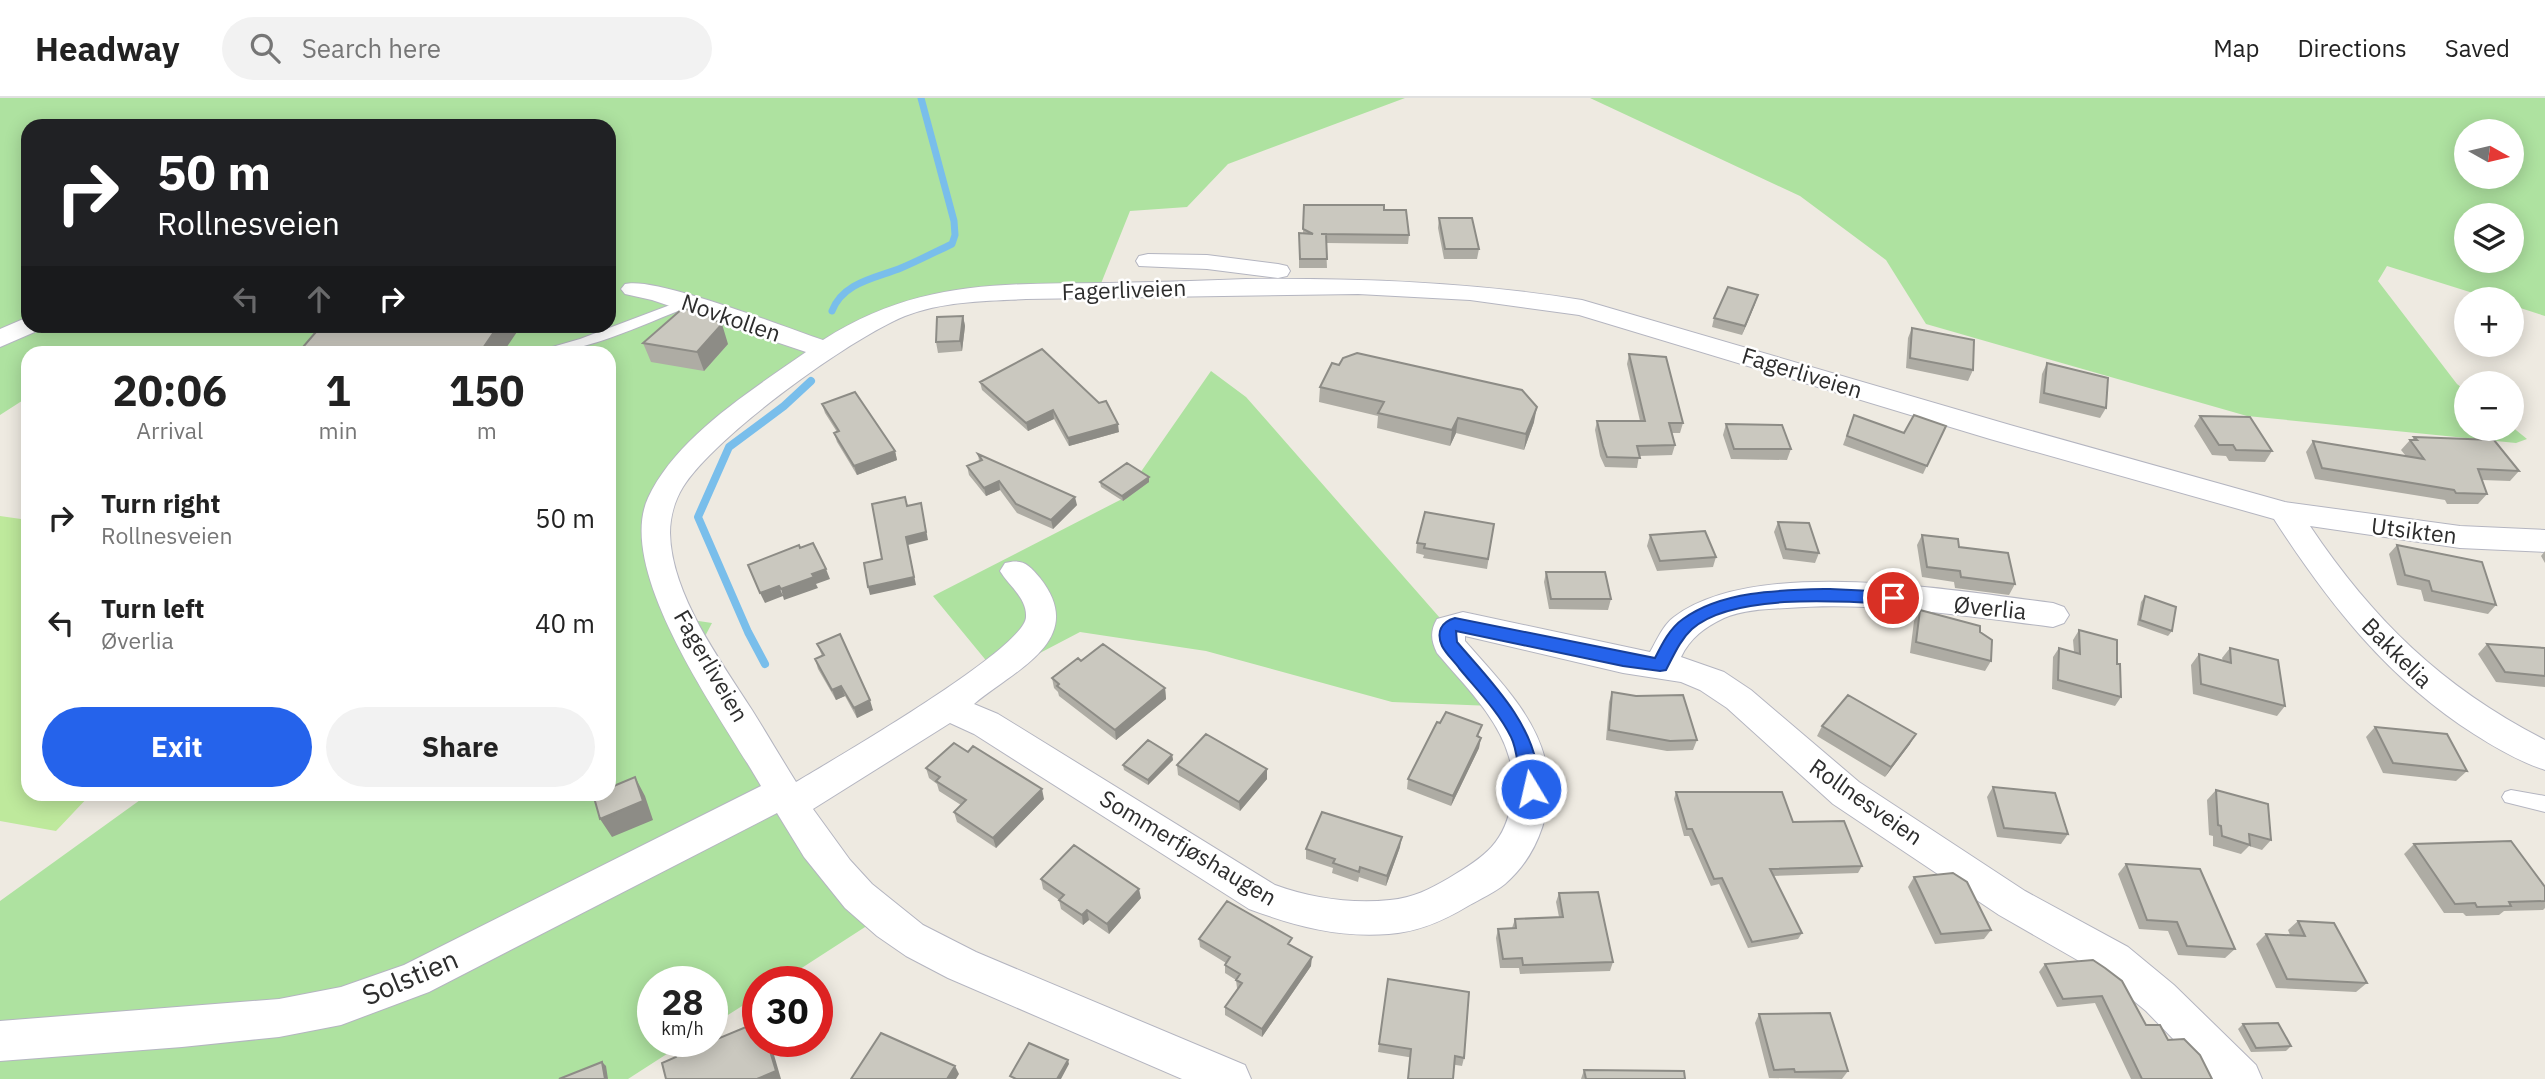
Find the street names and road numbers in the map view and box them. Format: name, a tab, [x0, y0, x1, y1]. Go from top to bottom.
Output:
street label: Fagerliveien	[1061, 272, 1187, 306]
street label: Novkollen	[678, 286, 785, 348]
street label: Fagerliveien	[1738, 339, 1866, 405]
street label: Utsikten	[2370, 510, 2459, 550]
street label: Øverlia	[1952, 588, 2028, 626]
street label: Fagerliveien	[668, 604, 756, 727]
street label: Bakkelia	[2356, 611, 2439, 694]
street label: Rollnesveien	[1804, 751, 1929, 851]
street label: Sommerfjøshaugen	[1095, 782, 1282, 912]
street label: Solstien	[356, 940, 464, 1013]

